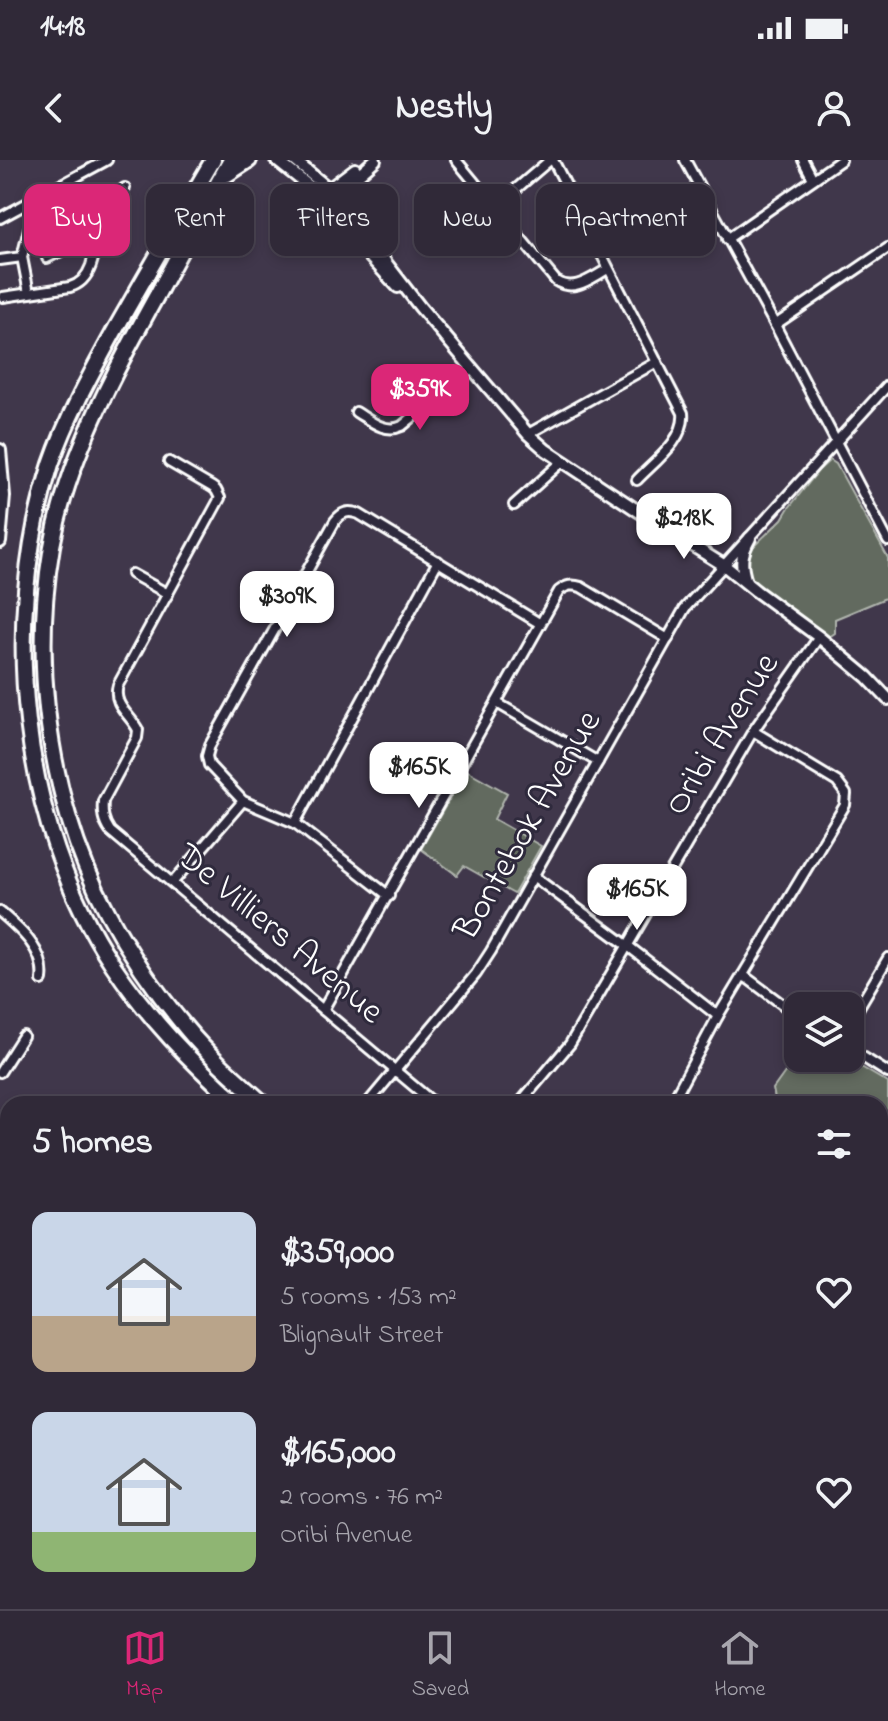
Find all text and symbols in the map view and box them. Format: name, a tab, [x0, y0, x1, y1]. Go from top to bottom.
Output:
text: 14:18	[40, 6, 85, 50]
text: Nestly	[396, 82, 492, 135]
icon: back	[32, 86, 76, 130]
icon: person	[812, 86, 856, 130]
chip: Buy	[24, 184, 130, 256]
chip: Rent	[146, 184, 254, 256]
chip: Filters	[270, 184, 398, 256]
chip: New	[414, 184, 520, 256]
chip: Apartment	[536, 184, 715, 256]
pin: $359K	[364, 364, 476, 432]
text: $359K	[389, 371, 451, 409]
pin: $218K	[628, 493, 740, 561]
text: $218K	[654, 500, 714, 538]
pin: $309K	[231, 571, 343, 639]
text: $309K	[258, 578, 316, 616]
street label: Oribi Avenue	[652, 642, 795, 827]
street label: Bontebok Avenue	[441, 700, 617, 952]
pin: $165K	[363, 742, 475, 810]
text: $165K	[388, 749, 450, 787]
street label: De Villiers Avenue	[163, 831, 395, 1039]
pin: $165K	[581, 864, 693, 932]
text: $165K	[606, 871, 668, 909]
map controls	[784, 992, 864, 1072]
button: layers	[784, 992, 864, 1072]
text: 5 homes	[32, 1119, 153, 1169]
icon: filters	[812, 1122, 856, 1166]
text: $359,000	[280, 1229, 394, 1279]
icon: home	[96, 1244, 192, 1340]
icon: heart	[812, 1270, 856, 1314]
text: 5 rooms · 153 m²	[280, 1279, 457, 1317]
text: Blignault Street	[280, 1317, 443, 1355]
text: $165,000	[280, 1429, 396, 1479]
icon: home	[96, 1444, 192, 1540]
icon: heart	[812, 1470, 856, 1514]
text: 2 rooms · 76 m²	[280, 1479, 443, 1517]
text: Oribi Avenue	[280, 1517, 412, 1555]
tab: Map	[123, 1626, 167, 1706]
tab: Saved	[412, 1626, 469, 1706]
tab: Home	[714, 1626, 765, 1706]

